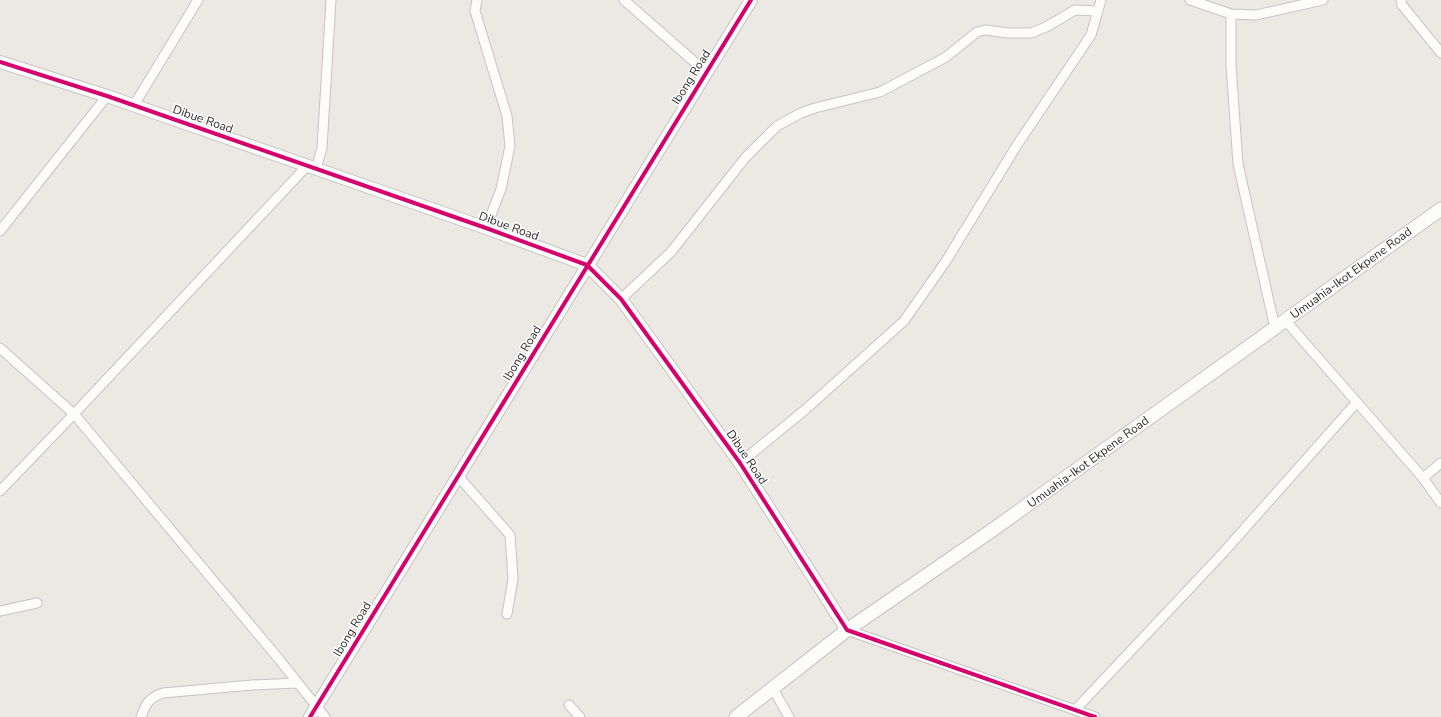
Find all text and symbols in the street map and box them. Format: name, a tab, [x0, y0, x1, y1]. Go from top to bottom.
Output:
street label: Ibong Road	[668, 47, 714, 107]
street label: Dibue Road	[171, 101, 235, 137]
street label: Dibue Road	[477, 208, 541, 244]
street label: Umuahia-Ikot Ekpene Road	[1287, 223, 1415, 323]
street label: Ibong Road	[499, 322, 545, 384]
street label: Umuahia-Ikot Ekpene Road	[1024, 412, 1152, 512]
street label: Dibue Road	[723, 426, 771, 488]
street label: Ibong Road	[329, 598, 375, 660]

